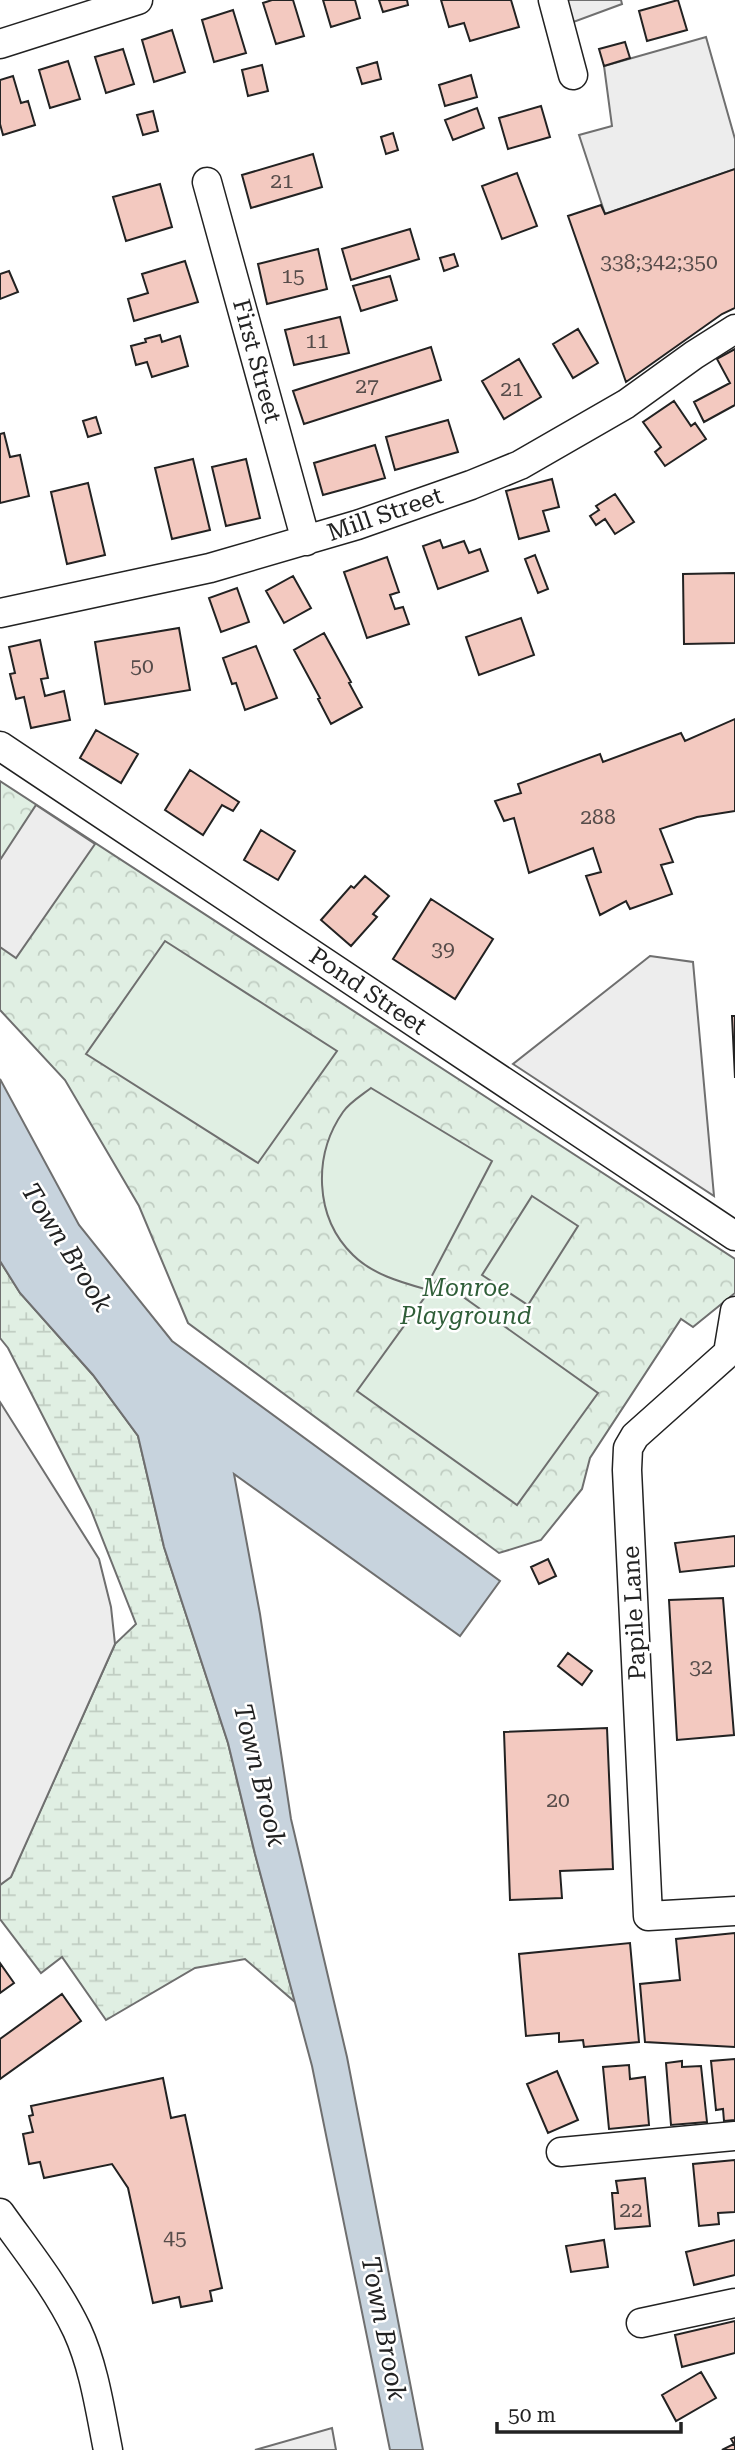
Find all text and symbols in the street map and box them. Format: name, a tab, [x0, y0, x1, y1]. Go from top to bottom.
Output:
house number: 21	[270, 169, 294, 193]
house number: 338;342;350	[600, 250, 718, 274]
house number: 15	[281, 264, 305, 288]
street label: First Street	[227, 296, 287, 426]
house number: 11	[305, 329, 329, 353]
house number: 27	[355, 374, 379, 398]
house number: 21	[500, 377, 524, 401]
street label: Mill Street	[324, 481, 446, 547]
house number: 50	[130, 654, 154, 678]
house number: 288	[580, 805, 616, 829]
house number: 39	[431, 937, 455, 961]
street label: Pond Street	[304, 942, 432, 1040]
water label: Town Brook	[15, 1177, 119, 1318]
park label: Monroe Playground	[399, 1274, 532, 1330]
street label: Papile Lane	[616, 1545, 652, 1681]
house number: 32	[689, 1655, 713, 1679]
water label: Town Brook	[228, 1700, 292, 1851]
house number: 20	[546, 1788, 570, 1812]
house number: 22	[619, 2198, 643, 2222]
house number: 45	[163, 2226, 187, 2250]
water label: Town Brook	[355, 2253, 413, 2404]
scale bar	[497, 2390, 681, 2434]
text: 50 m	[508, 2403, 556, 2427]

